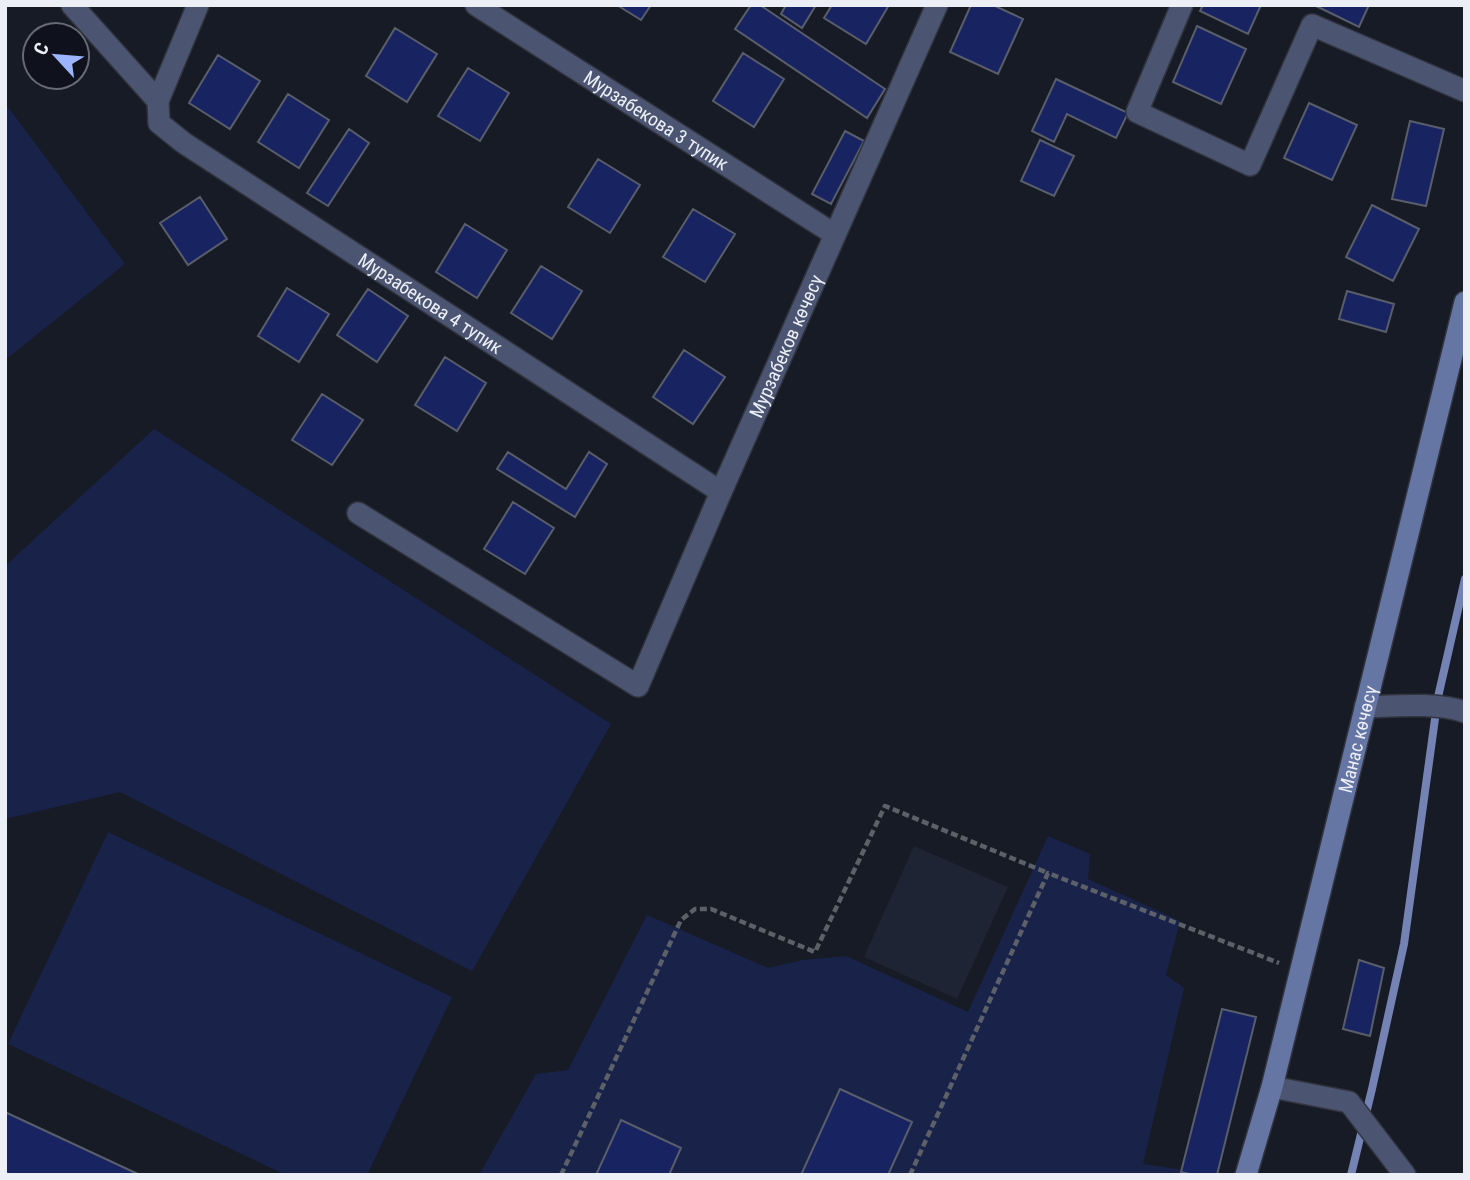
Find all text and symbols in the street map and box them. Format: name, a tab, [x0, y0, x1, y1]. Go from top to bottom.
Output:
north arrow	[21, 21, 91, 91]
text: С	[28, 39, 54, 59]
street label: Мурзабекова 3 тупик	[579, 66, 733, 176]
street label: Мурзабекова 4 тупик	[354, 248, 507, 359]
street label: Мурзабеков көчөсү	[745, 271, 828, 421]
street label: Манас көчөсү	[1334, 683, 1382, 795]

